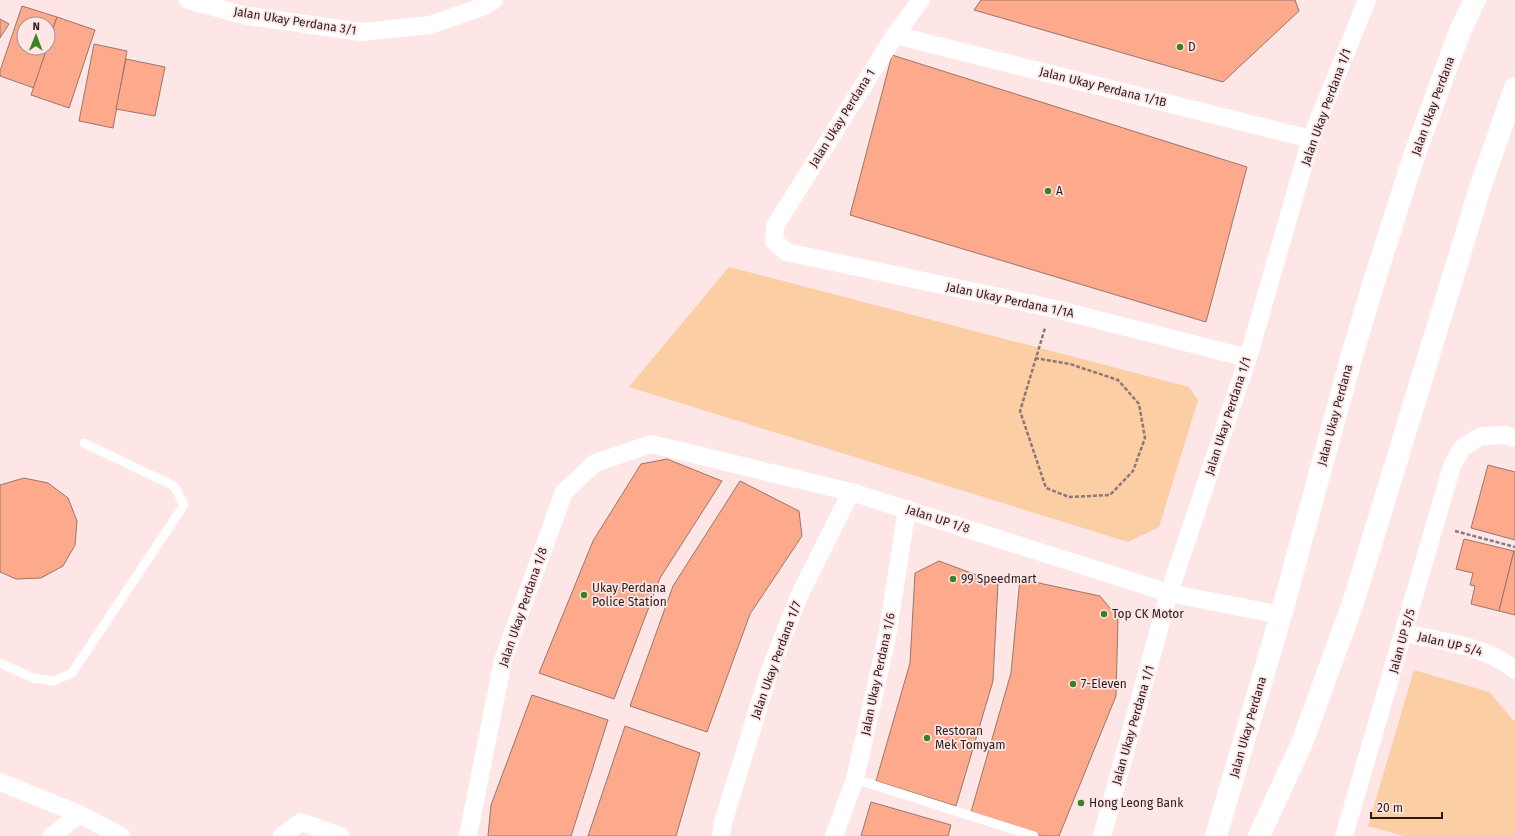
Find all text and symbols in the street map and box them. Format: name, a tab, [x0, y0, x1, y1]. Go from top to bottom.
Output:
street label: Jalan Ukay Perdana 3/1	[233, 4, 357, 38]
north arrow	[16, 16, 56, 56]
text: N	[32, 20, 40, 33]
place label: D	[1188, 40, 1196, 54]
marker: D	[1175, 42, 1185, 52]
street label: Jalan Ukay Perdana 1/1	[1298, 47, 1354, 167]
street label: Jalan Ukay Perdana	[1409, 55, 1457, 157]
street label: Jalan Ukay Perdana 1/1B	[1038, 64, 1168, 110]
street label: Jalan Ukay Perdana 1	[806, 67, 878, 169]
place label: A	[1056, 184, 1063, 198]
marker: A	[1043, 186, 1053, 196]
street label: Jalan Ukay Perdana 1/1A	[945, 280, 1075, 320]
street label: Jalan Ukay Perdana 1/1	[1202, 355, 1254, 477]
street label: Jalan Ukay Perdana	[1315, 363, 1355, 467]
street label: Jalan UP 1/8	[904, 502, 972, 536]
street label: Jalan Ukay Perdana 1/8	[496, 545, 550, 668]
place label: 99 Speedmart	[961, 572, 1037, 586]
marker: 99 Speedmart	[948, 574, 958, 584]
place label: Ukay Perdana Police Station	[592, 581, 667, 609]
marker: Ukay Perdana Police Station	[579, 590, 589, 600]
street label: Jalan Ukay Perdana 1/7	[748, 599, 804, 721]
place label: Top CK Motor	[1112, 607, 1184, 621]
street label: Jalan UP 5/5	[1386, 607, 1418, 675]
marker: Top CK Motor	[1099, 609, 1109, 619]
street label: Jalan Ukay Perdana 1/6	[858, 611, 898, 737]
street label: Jalan UP 5/4	[1416, 629, 1484, 659]
street label: Jalan Ukay Perdana 1/1	[1109, 664, 1157, 786]
street label: Jalan Ukay Perdana	[1227, 675, 1269, 779]
place label: 7-Eleven	[1081, 677, 1127, 691]
marker: 7-Eleven	[1068, 679, 1078, 689]
place label: Restoran Mek Tomyam	[935, 724, 1005, 752]
marker: Restoran Mek Tomyam	[922, 733, 932, 743]
scale bar	[1371, 794, 1442, 820]
place label: Hong Leong Bank	[1089, 796, 1184, 810]
marker: Hong Leong Bank	[1076, 798, 1086, 808]
text: 20 m	[1377, 801, 1403, 815]

